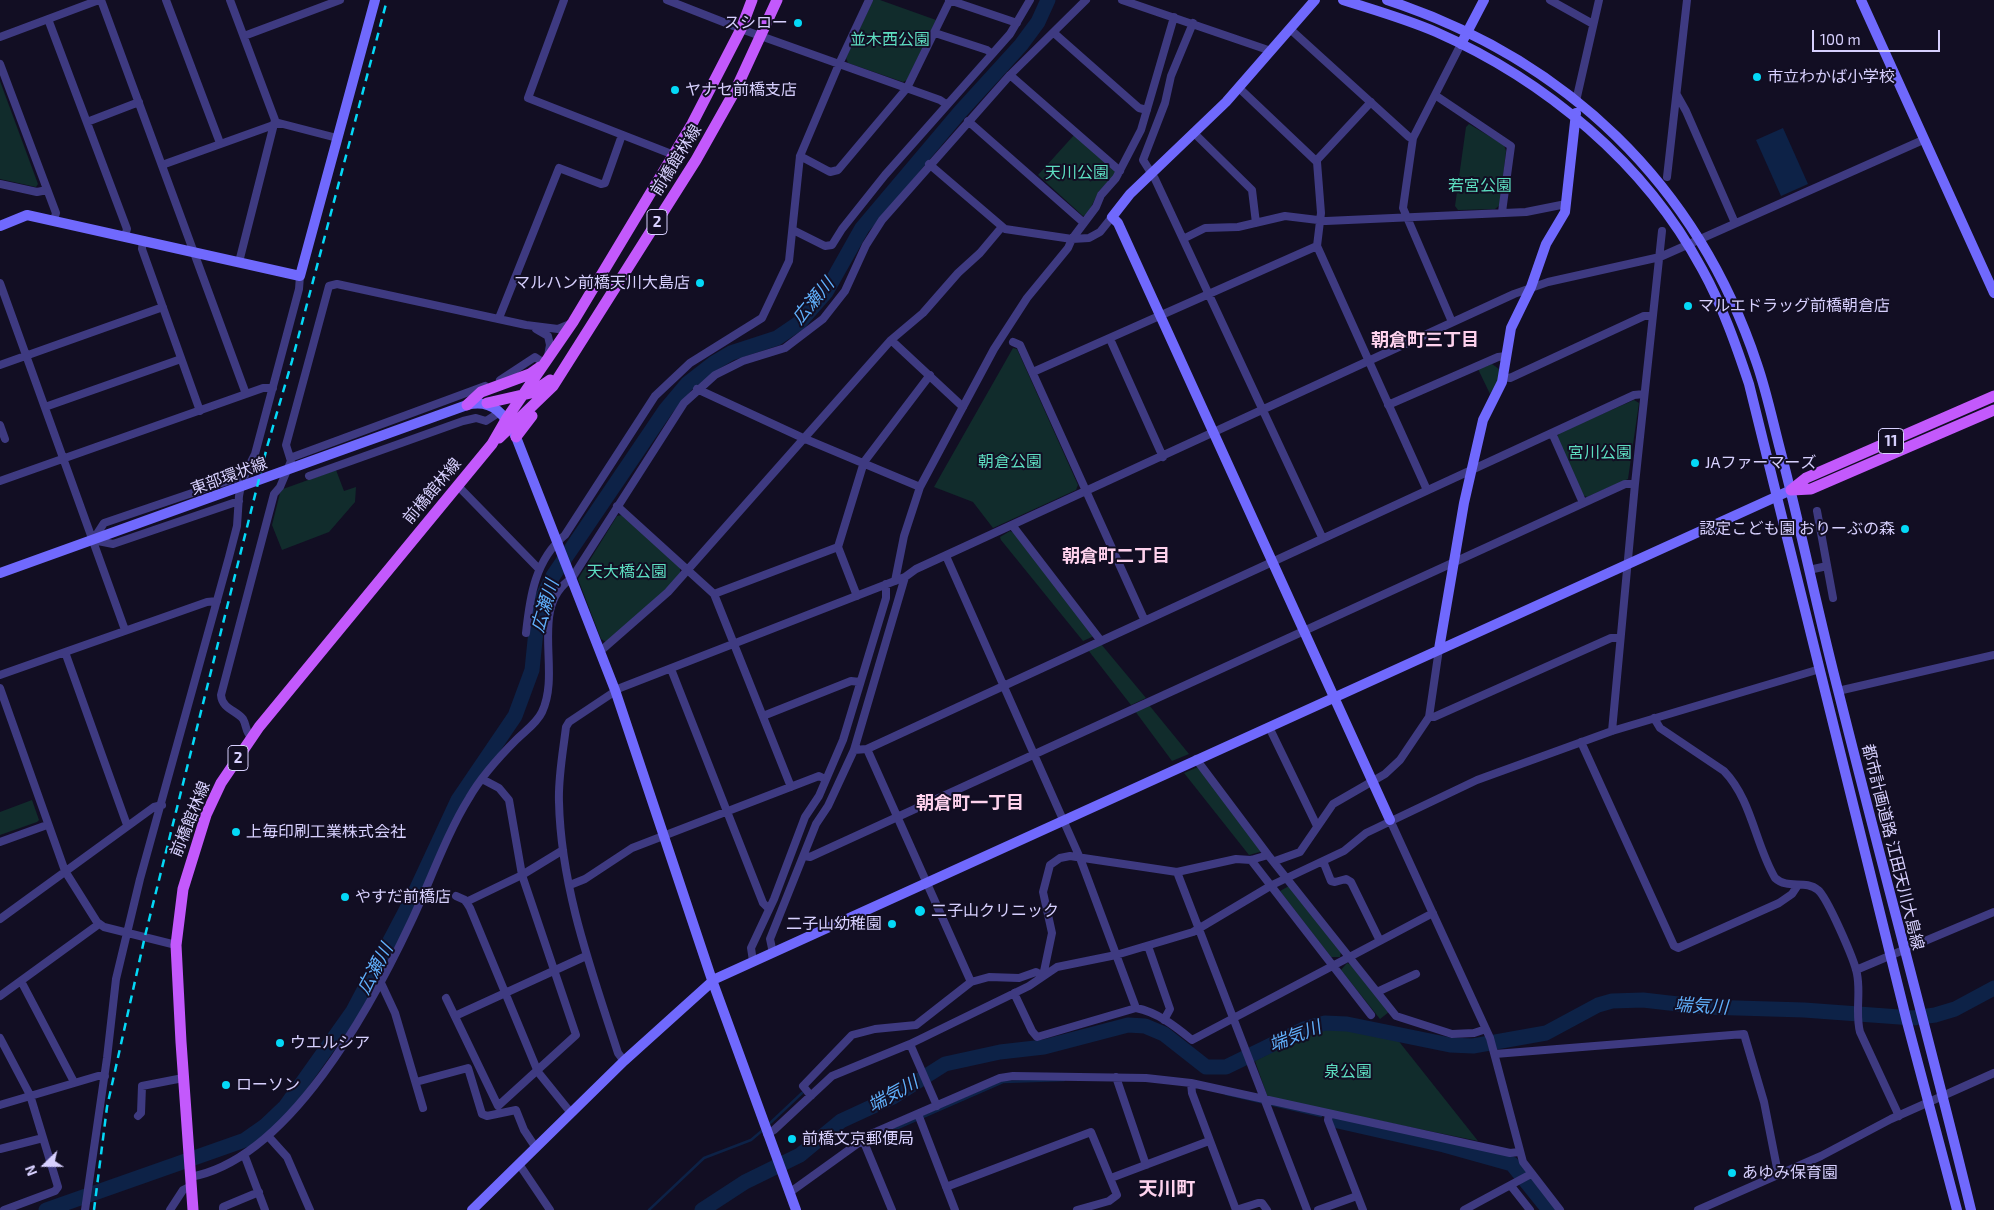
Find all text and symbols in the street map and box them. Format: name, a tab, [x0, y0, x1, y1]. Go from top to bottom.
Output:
place label: スシロー	[724, 13, 788, 33]
marker: スシロー	[792, 17, 804, 29]
scale bar	[1814, 20, 1942, 52]
park label: 並木西公園	[850, 30, 930, 50]
text: 100 m	[1820, 30, 1861, 48]
place label: 市立わかば小学校	[1767, 67, 1895, 87]
marker: 市立わかば小学校	[1751, 71, 1763, 83]
place label: ヤナセ前橋支店	[685, 80, 797, 100]
marker: ヤナセ前橋支店	[669, 84, 681, 96]
street label: 前橋館林線	[647, 121, 705, 199]
park label: 天川公園	[1045, 163, 1109, 183]
park label: 若宮公園	[1448, 176, 1512, 196]
road number: 2	[647, 210, 667, 234]
place label: マルハン前橋天川大島店	[514, 273, 690, 293]
water label: 広瀬川	[787, 273, 839, 329]
marker: マルハン前橋天川大島店	[694, 277, 706, 289]
place label: マルエドラッグ前橋朝倉店	[1698, 296, 1890, 316]
marker: マルエドラッグ前橋朝倉店	[1682, 300, 1694, 312]
district label: 朝倉町三丁目	[1371, 329, 1479, 351]
road number: 11	[1878, 428, 1904, 454]
park label: 宮川公園	[1568, 443, 1632, 463]
park label: 朝倉公園	[978, 452, 1042, 472]
street label: 東部環状線	[188, 453, 270, 499]
place label: JAファーマーズ	[1705, 453, 1816, 473]
street label: 前橋館林線	[399, 454, 465, 528]
marker: JAファーマーズ	[1689, 457, 1701, 469]
place label: 認定こども園 おりーぶの森	[1699, 519, 1895, 539]
marker: 認定こども園 おりーぶの森	[1899, 523, 1911, 535]
district label: 朝倉町二丁目	[1062, 545, 1170, 567]
park label: 天大橋公園	[587, 562, 667, 582]
water label: 広瀬川	[527, 577, 563, 635]
street label: 都市計画道路 江田天川大島線	[1858, 742, 1928, 952]
road number: 2	[228, 746, 248, 770]
street label: 前橋館林線	[166, 778, 214, 860]
district label: 朝倉町一丁目	[916, 792, 1024, 814]
place label: 上毎印刷工業株式会社	[246, 822, 406, 842]
marker: 上毎印刷工業株式会社	[230, 826, 242, 838]
place label: やすだ前橋店	[355, 887, 451, 907]
marker: やすだ前橋店	[339, 891, 351, 903]
place label: 二子山クリニック	[931, 901, 1059, 921]
marker: 二子山クリニック	[913, 904, 927, 918]
place label: 二子山幼稚園	[786, 914, 882, 934]
marker: 二子山幼稚園	[886, 918, 898, 930]
water label: 広瀬川	[353, 940, 397, 998]
water label: 端気川	[1673, 994, 1729, 1018]
water label: 端気川	[1266, 1016, 1324, 1056]
place label: ウエルシア	[290, 1033, 370, 1053]
marker: ウエルシア	[274, 1037, 286, 1049]
park label: 泉公園	[1324, 1062, 1372, 1082]
water label: 端気川	[864, 1071, 922, 1117]
place label: ローソン	[236, 1075, 300, 1095]
marker: ローソン	[220, 1079, 232, 1091]
place label: 前橋文京郵便局	[802, 1129, 914, 1149]
marker: 前橋文京郵便局	[786, 1133, 798, 1145]
north arrow	[20, 1140, 70, 1190]
text: N	[21, 1163, 40, 1179]
place label: あゆみ保育園	[1742, 1163, 1838, 1183]
marker: あゆみ保育園	[1726, 1167, 1738, 1179]
district label: 天川町	[1139, 1178, 1195, 1200]

